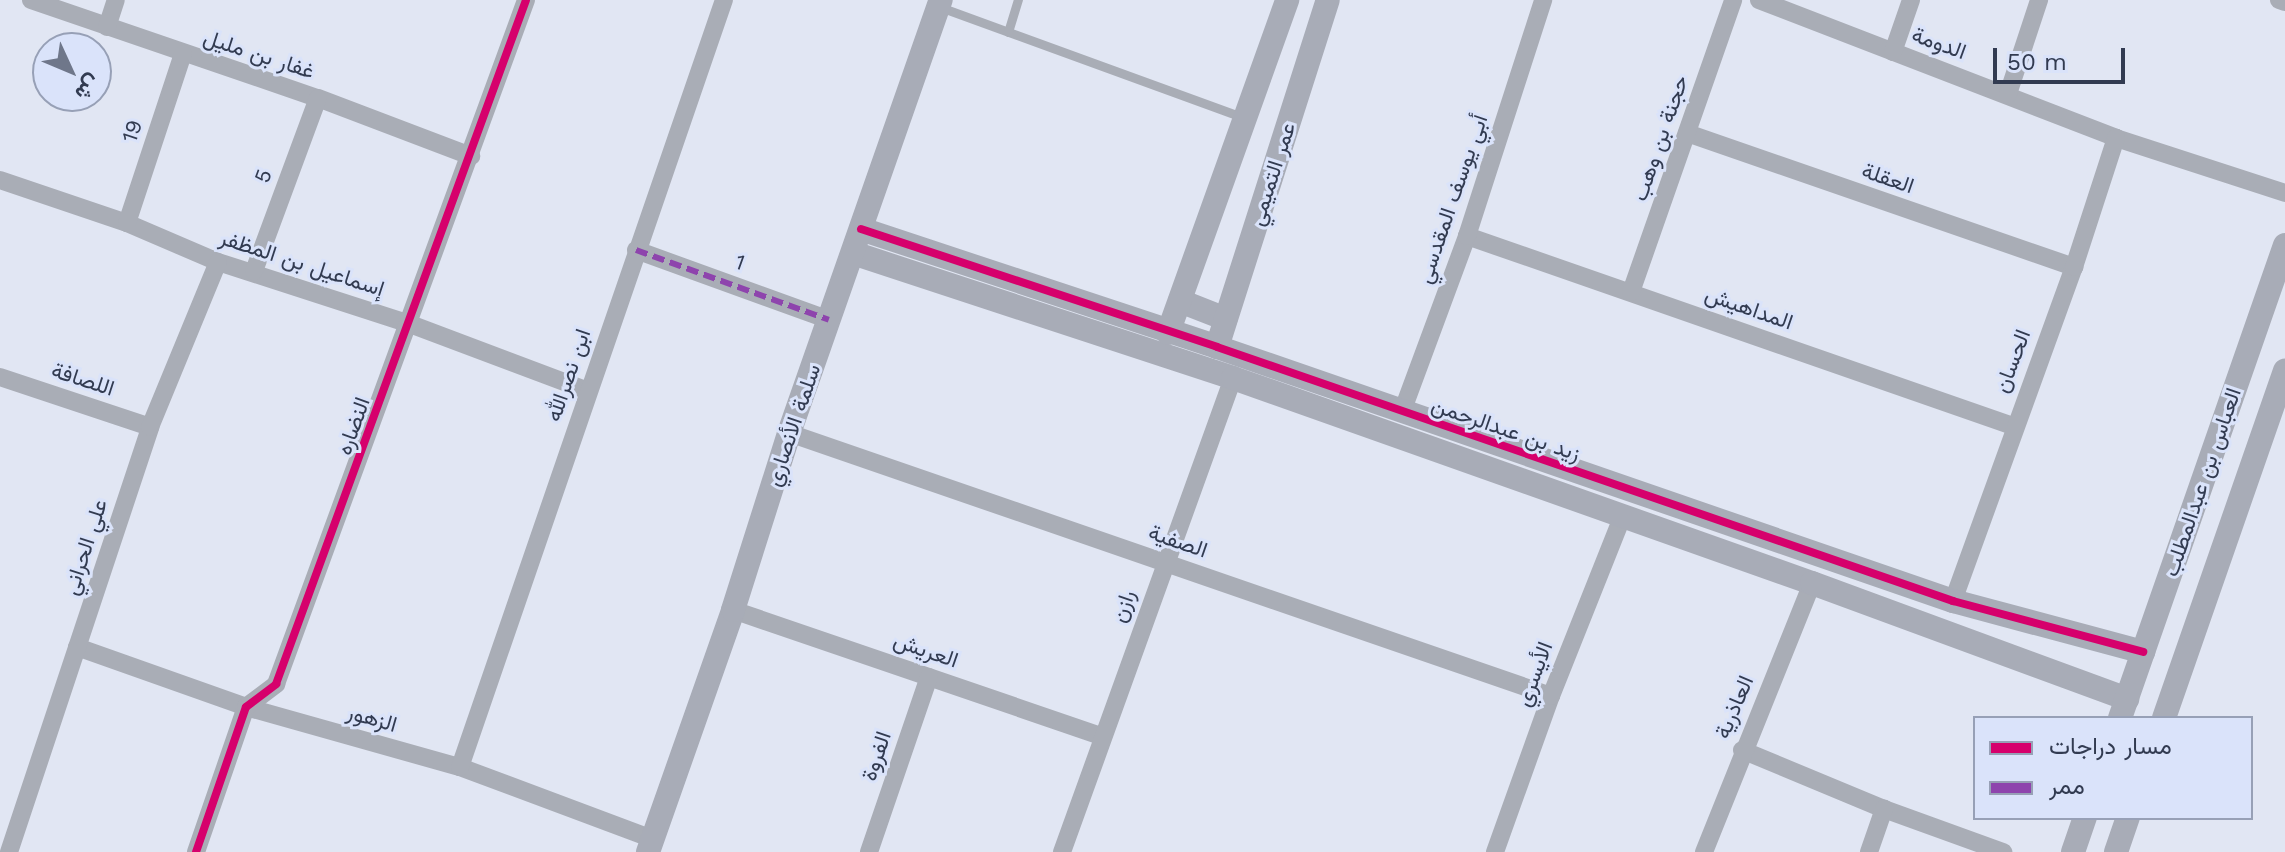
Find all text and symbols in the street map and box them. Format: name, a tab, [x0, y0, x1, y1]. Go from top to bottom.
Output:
street label: الدومة	[1908, 21, 1970, 65]
street label: غفار بن مليل	[200, 24, 318, 84]
north arrow	[32, 32, 112, 112]
scale bar	[1997, 32, 2129, 82]
text: 50 m	[2007, 48, 2067, 76]
text: ش	[70, 69, 106, 106]
street label: حجنة بن وهب	[1626, 72, 1694, 204]
street label: أبي يوسف المقدسي	[1411, 111, 1493, 287]
street label: 19	[116, 116, 148, 146]
street label: عمر التميمي	[1243, 119, 1301, 229]
street label: العقلة	[1858, 157, 1918, 199]
street label: 5	[248, 165, 278, 187]
street label: إسماعيل بن المظفر	[216, 224, 388, 302]
street label: 1	[731, 248, 749, 276]
street label: المداهيش	[1702, 281, 1796, 335]
street label: ابن نصرالله	[540, 325, 596, 425]
street label: الحسان	[1988, 326, 2036, 396]
street label: اللصافة	[48, 356, 118, 402]
street label: سلمة الأنصاري	[760, 360, 826, 490]
street label: العباس بن عبدالمطلب	[2157, 384, 2247, 580]
street label: زيد بن عبدالرحمن	[1428, 391, 1584, 467]
street label: النضاره	[330, 393, 376, 459]
street label: علي الحراني	[57, 496, 113, 598]
street label: الصفية	[1145, 519, 1211, 563]
street label: رازن	[1105, 586, 1141, 626]
street label: العريش	[890, 627, 962, 673]
street label: الأيسري	[1510, 638, 1558, 710]
street label: العاذرية	[1709, 671, 1759, 743]
street label: الزهور	[344, 698, 400, 738]
legend	[1973, 716, 2253, 820]
street label: الفروة	[855, 728, 897, 784]
text: مسار دراجات	[2049, 732, 2172, 760]
text: ممر	[2049, 772, 2085, 800]

